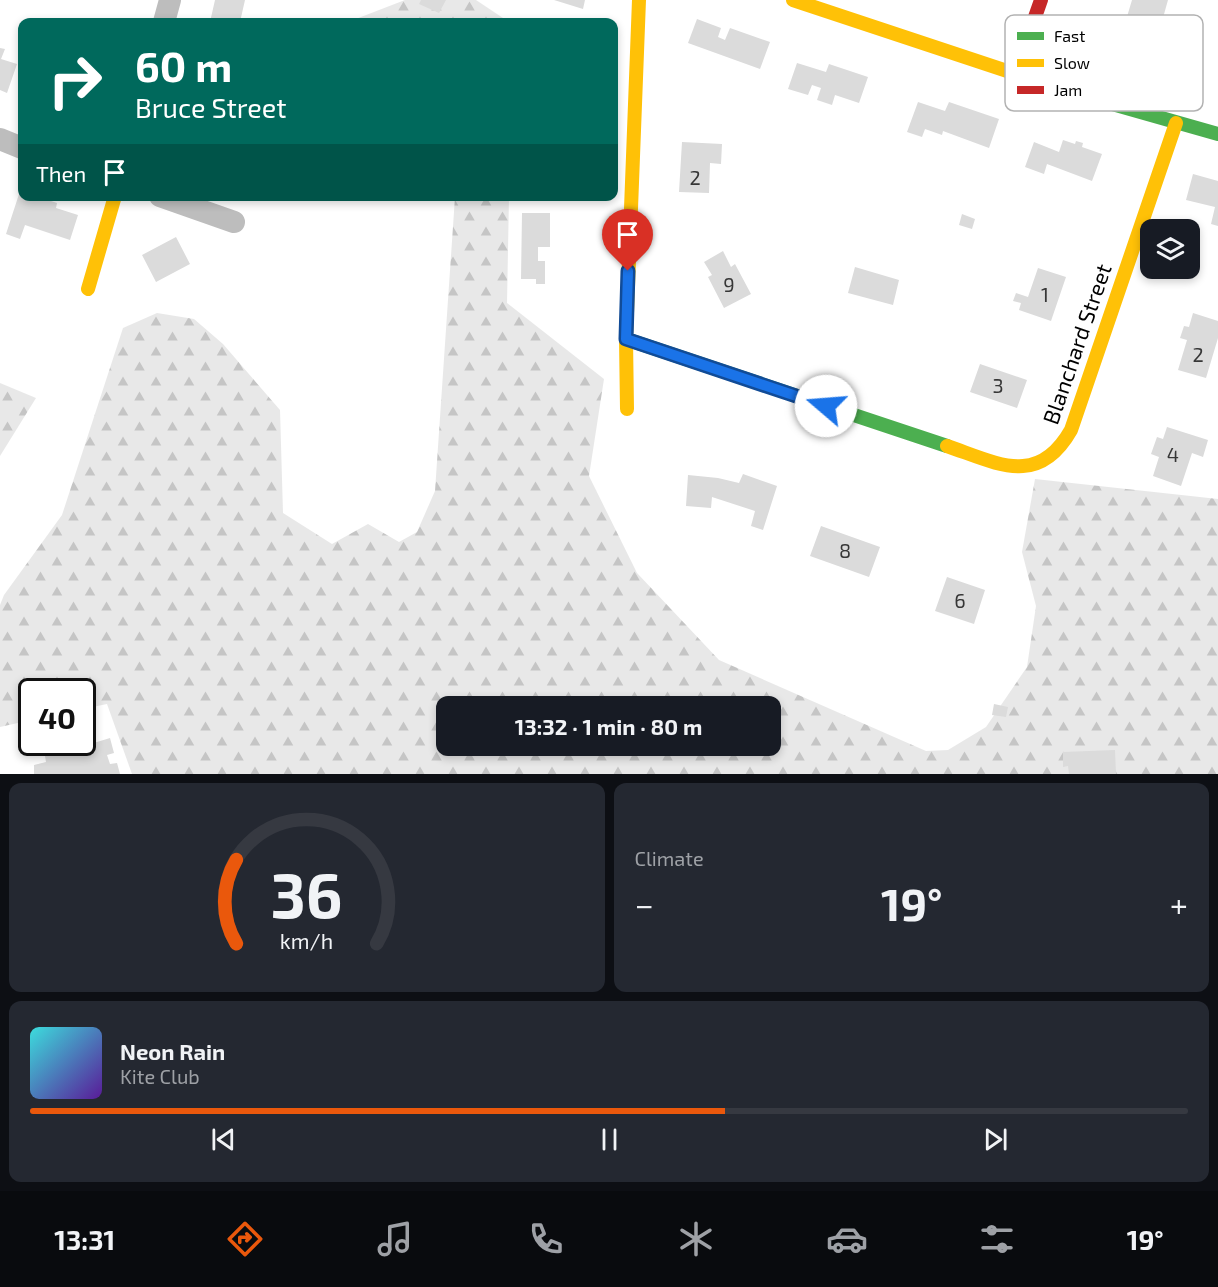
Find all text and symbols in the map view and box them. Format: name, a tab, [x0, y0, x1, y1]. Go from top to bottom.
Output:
legend	[1005, 15, 1203, 111]
text: Fast	[1054, 26, 1085, 45]
text: 60 m	[135, 40, 232, 90]
icon: right	[36, 42, 114, 120]
text: Slow	[1054, 53, 1090, 72]
text: Jam	[1054, 80, 1082, 99]
text: Bruce Street	[135, 91, 287, 123]
icon: arrive	[98, 156, 131, 189]
text: Then	[36, 160, 86, 186]
house number: 2	[689, 165, 701, 189]
pin	[602, 209, 653, 271]
icon: arrive	[611, 218, 644, 251]
map controls	[1140, 219, 1200, 279]
button: layers	[1140, 219, 1200, 279]
street label: Blanchard Street	[1036, 260, 1116, 427]
house number: 9	[723, 272, 735, 296]
house number: 1	[1041, 282, 1049, 306]
house number: 2	[1192, 342, 1204, 366]
house number: 3	[992, 373, 1004, 397]
position arrow	[794, 374, 858, 438]
house number: 4	[1167, 442, 1179, 466]
house number: 8	[839, 538, 851, 562]
house number: 6	[954, 588, 966, 612]
speed limit sign: 40	[18, 678, 96, 756]
text: 13:32 · 1 min · 80 m	[515, 713, 702, 739]
text: Climate	[635, 846, 704, 870]
text: 36	[271, 856, 343, 931]
text: 19°	[881, 876, 943, 930]
text: −	[635, 884, 654, 924]
text: +	[1170, 884, 1188, 924]
text: km/h	[280, 929, 333, 954]
text: Neon Rain	[120, 1038, 225, 1064]
text: Kite Club	[120, 1064, 200, 1088]
icon: previous	[207, 1123, 240, 1156]
icon: pause	[593, 1123, 626, 1156]
icon: next	[979, 1123, 1012, 1156]
icon: directions	[224, 1218, 266, 1260]
icon: music	[374, 1218, 416, 1260]
icon: phone	[525, 1218, 567, 1260]
icon: climate	[675, 1218, 717, 1260]
icon: car	[826, 1218, 868, 1260]
icon: filters	[976, 1218, 1018, 1260]
text: 13:31	[54, 1223, 115, 1255]
text: 19°	[1127, 1223, 1164, 1255]

